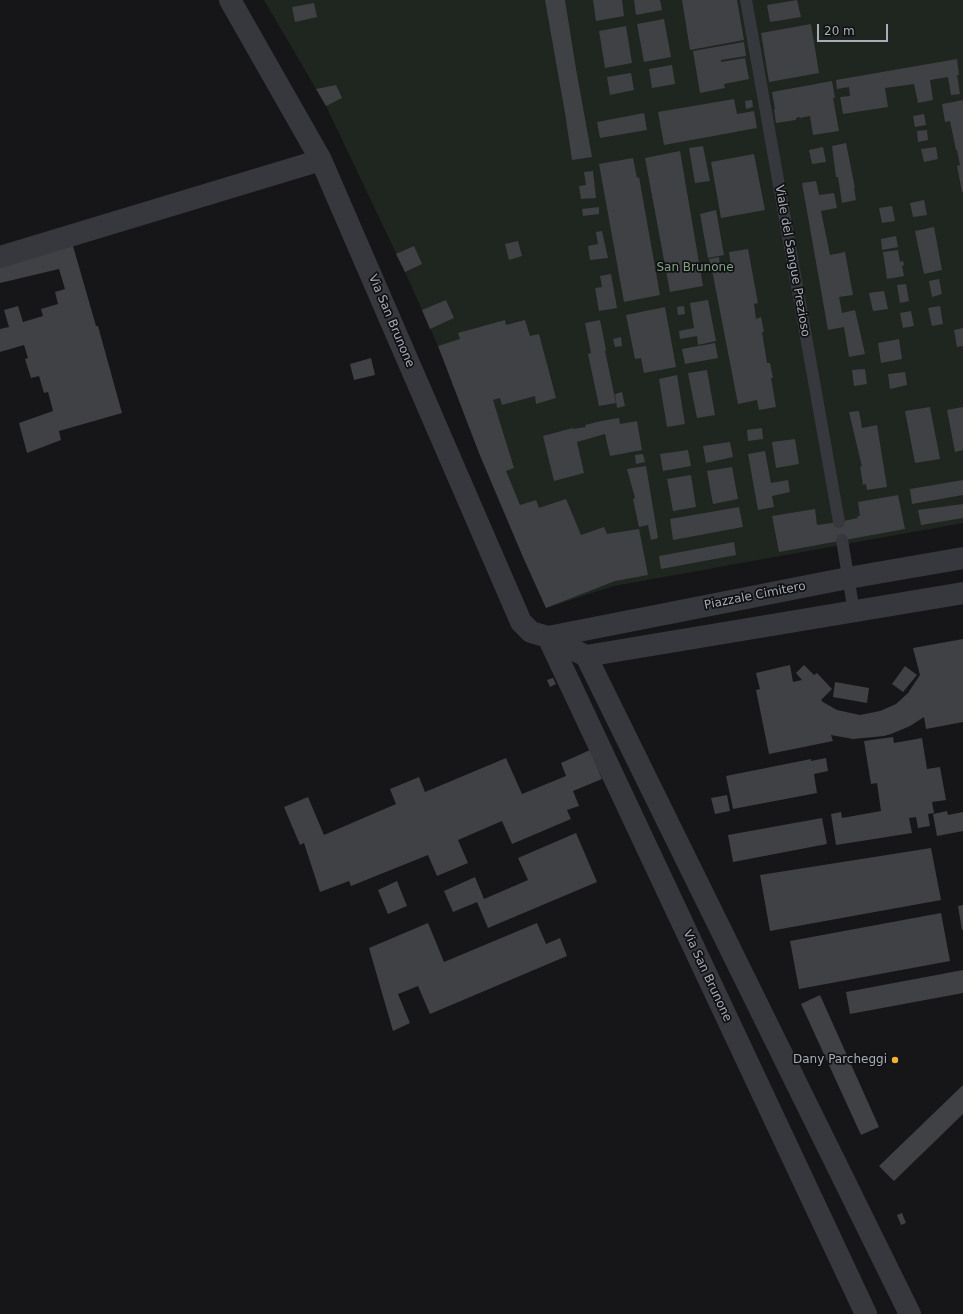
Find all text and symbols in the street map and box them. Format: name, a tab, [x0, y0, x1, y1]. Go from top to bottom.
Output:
scale bar	[819, 16, 890, 42]
text: 20 m	[824, 24, 855, 38]
street label: Viale del Sangue Prezioso	[772, 184, 812, 338]
park label: San Brunone	[656, 261, 734, 275]
street label: Via San Brunone	[365, 272, 417, 370]
street label: Piazzale Cimitero	[703, 579, 807, 613]
street label: Via San Brunone	[679, 928, 735, 1024]
place label: Dany Parcheggi	[793, 1053, 887, 1067]
marker: Dany Parcheggi	[890, 1055, 900, 1065]

